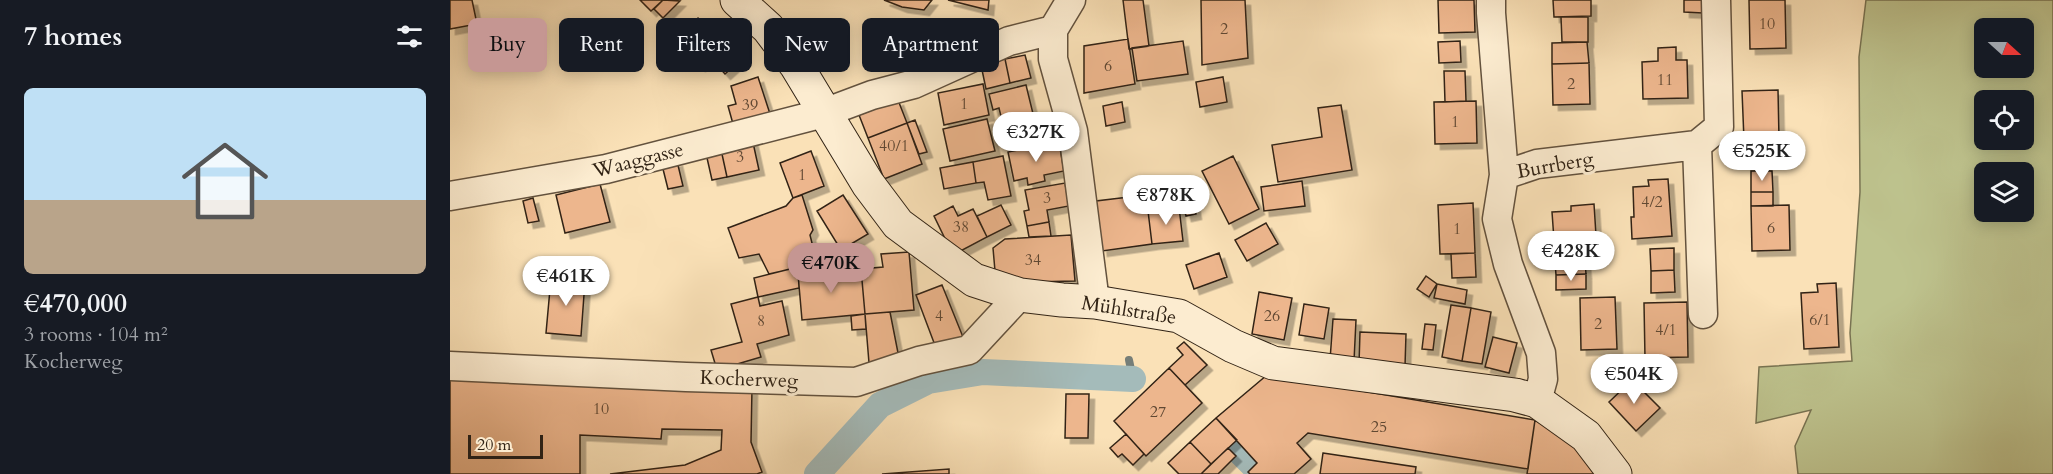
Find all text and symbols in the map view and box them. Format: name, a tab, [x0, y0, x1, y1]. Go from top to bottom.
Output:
house number: 10	[1759, 13, 1775, 35]
chip: Buy	[468, 18, 547, 72]
chip: Rent	[559, 18, 644, 72]
chip: Filters	[656, 18, 752, 72]
chip: New	[764, 18, 850, 72]
chip: Apartment	[862, 18, 999, 72]
house number: 2	[1220, 18, 1228, 40]
north arrow	[1974, 18, 2034, 78]
map controls	[1974, 18, 2034, 222]
text: 7 homes	[24, 19, 122, 54]
icon: filters	[393, 20, 426, 53]
house number: 6	[1104, 55, 1112, 77]
house number: 11	[1657, 69, 1673, 91]
house number: 2	[1567, 73, 1575, 95]
button: locate	[1974, 90, 2034, 150]
house number: 1	[960, 93, 968, 115]
house number: 39	[742, 94, 758, 116]
house number: 1	[1451, 111, 1459, 133]
pin: €327K	[994, 112, 1078, 163]
text: €327K	[1007, 118, 1065, 145]
icon: home	[171, 127, 279, 235]
pin: €525K	[1720, 131, 1804, 182]
house number: 40/1	[879, 135, 909, 157]
street label: Waaggasse	[589, 136, 686, 185]
text: €525K	[1733, 137, 1791, 164]
street label: Burrberg	[1515, 145, 1596, 185]
house number: 3	[736, 146, 744, 168]
button: layers	[1974, 162, 2034, 222]
house number: 1	[798, 164, 806, 186]
pin: €878K	[1124, 175, 1208, 226]
text: €878K	[1137, 181, 1195, 208]
house number: 3	[1043, 187, 1051, 209]
house number: 4/2	[1641, 191, 1663, 213]
house number: 38	[953, 216, 969, 238]
house number: 6	[1767, 217, 1775, 239]
house number: 1	[1453, 218, 1461, 240]
pin: €428K	[1529, 231, 1613, 282]
text: €428K	[1542, 237, 1600, 264]
pin: €470K	[789, 243, 873, 294]
text: €470K	[802, 249, 860, 276]
house number: 34	[1025, 249, 1041, 271]
pin: €461K	[524, 256, 608, 307]
text: €461K	[537, 262, 595, 289]
text: €470,000	[24, 286, 127, 321]
street label: Mühlstraße	[1080, 289, 1178, 331]
house number: 4	[935, 305, 943, 327]
house number: 26	[1264, 305, 1280, 327]
house number: 6/1	[1809, 309, 1831, 331]
house number: 8	[757, 310, 765, 332]
house number: 2	[1594, 313, 1602, 335]
house number: 4/1	[1655, 319, 1677, 341]
text: 3 rooms · 104 m²	[24, 321, 168, 348]
text: Kocherweg	[24, 348, 123, 375]
pin: €504K	[1592, 354, 1676, 405]
text: €504K	[1605, 360, 1663, 387]
street label: Kocherweg	[699, 364, 799, 394]
house number: 10	[593, 398, 609, 420]
house number: 27	[1150, 401, 1166, 423]
house number: 25	[1371, 416, 1387, 438]
scale bar	[468, 432, 543, 460]
text: 20 m	[477, 434, 511, 456]

